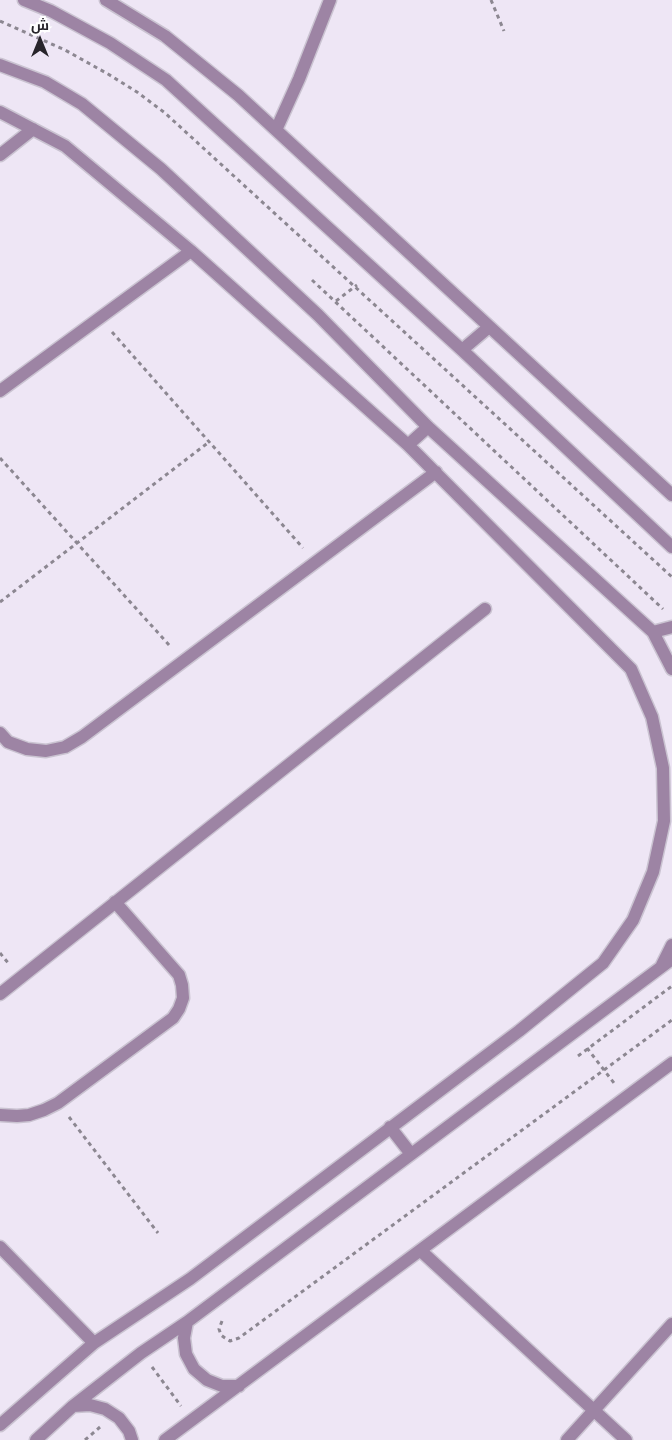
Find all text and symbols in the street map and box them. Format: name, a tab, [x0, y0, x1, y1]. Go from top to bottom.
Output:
north arrow	[15, 15, 65, 65]
text: ش	[31, 17, 49, 33]

